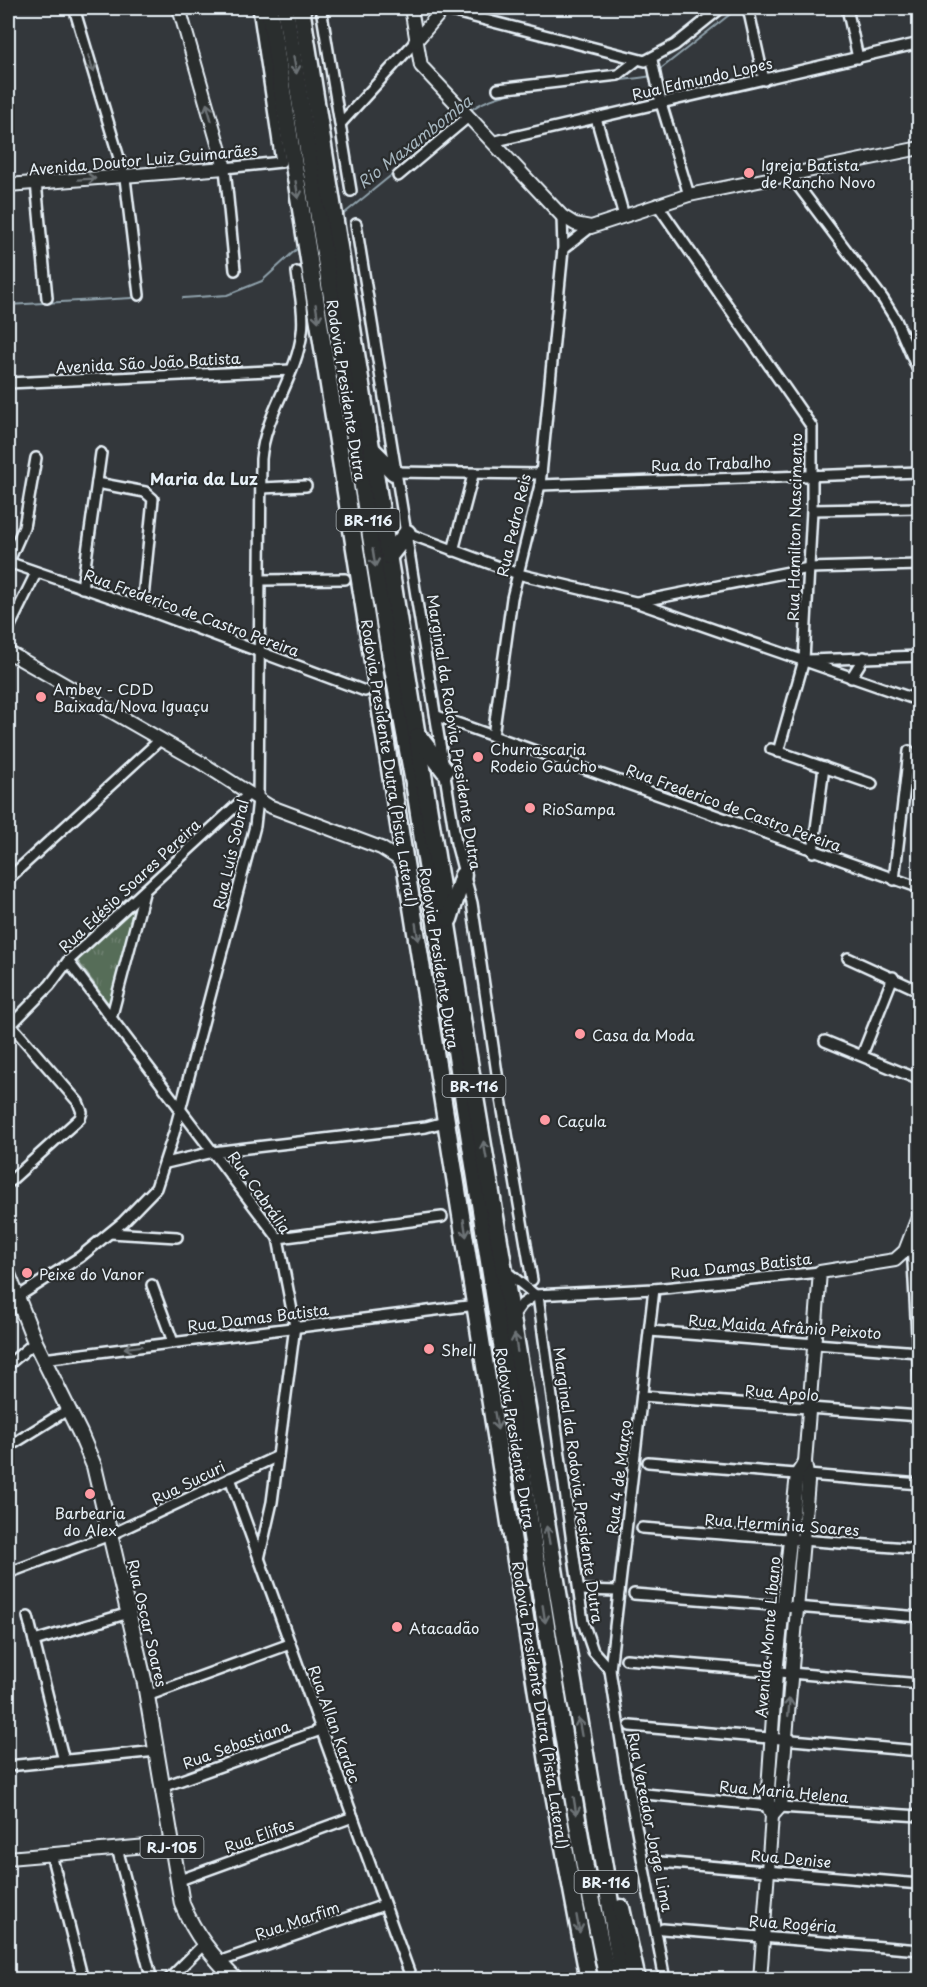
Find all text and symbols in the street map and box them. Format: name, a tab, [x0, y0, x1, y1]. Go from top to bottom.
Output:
street label: Rua Edmundo Lopes	[630, 51, 775, 105]
one-way arrow	[86, 54, 97, 73]
one-way arrow	[290, 55, 301, 75]
water label: Rio Maxambomba	[352, 88, 477, 193]
one-way arrow	[203, 103, 214, 122]
street label: Avenida Doutor Luiz Guimarães	[28, 138, 259, 180]
place label: Igreja Batista de Rancho Novo	[761, 153, 875, 193]
marker: Igreja Batista de Rancho Novo	[742, 166, 756, 180]
one-way arrow	[76, 173, 96, 184]
one-way arrow	[292, 179, 303, 199]
street label: Rodovia Presidente Dutra	[321, 297, 373, 483]
one-way arrow	[312, 303, 323, 322]
street label: Avenida São João Batista	[55, 346, 241, 378]
street label: Rua Hamilton Nascimento	[781, 433, 807, 621]
street label: Rua do Trabalho	[651, 449, 771, 477]
district label: Maria da Luz	[150, 466, 258, 490]
street label: Rua Pedro Reis	[490, 471, 536, 579]
road number: BR-116	[336, 509, 400, 531]
one-way arrow	[369, 548, 380, 568]
street label: Rua Frederico de Castro Pereira	[81, 562, 303, 662]
street label: Marginal da Rodovia Presidente Dutra	[422, 593, 488, 872]
street label: Rodovia Presidente Dutra (Pista Lateral)	[356, 617, 424, 909]
place label: Ambev - CDD Baixada/Nova Iguaçu	[53, 677, 209, 717]
marker: Ambev - CDD Baixada/Nova Iguaçu	[34, 690, 48, 704]
place label: Churrascaria Rodeio Gaúcho	[490, 737, 597, 777]
marker: Churrascaria Rodeio Gaúcho	[471, 750, 485, 764]
street label: Rua Frederico de Castro Pereira	[623, 757, 845, 857]
street label: Rua Luís Sobral	[206, 797, 254, 911]
place label: RioSampa	[542, 797, 616, 820]
marker: RioSampa	[523, 801, 537, 815]
street label: Rua Edésio Soares Pereira	[53, 813, 206, 957]
street label: Rodovia Presidente Dutra	[414, 865, 466, 1051]
one-way arrow	[412, 922, 423, 941]
place label: Casa da Moda	[592, 1023, 695, 1046]
marker: Casa da Moda	[573, 1027, 587, 1041]
road number: BR-116	[442, 1075, 506, 1097]
place label: Caçula	[557, 1109, 607, 1132]
marker: Caçula	[538, 1113, 552, 1127]
one-way arrow	[479, 1141, 490, 1161]
street label: Rua Cabrália	[223, 1146, 298, 1239]
one-way arrow	[459, 1218, 470, 1238]
street label: Rua Damas Batista	[669, 1246, 813, 1284]
place label: Peixe do Vanor	[39, 1262, 144, 1285]
marker: Peixe do Vanor	[20, 1266, 34, 1280]
street label: Rua Damas Batista	[186, 1297, 330, 1337]
street label: Rua Maida Afrânio Peixoto	[688, 1308, 882, 1344]
one-way arrow	[510, 1333, 521, 1353]
place label: Shell	[441, 1338, 476, 1361]
one-way arrow	[124, 1342, 144, 1353]
marker: Shell	[422, 1342, 436, 1356]
street label: Rodovia Presidente Dutra	[490, 1345, 542, 1531]
street label: Marginal da Rodovia Presidente Dutra	[548, 1345, 610, 1625]
street label: Rua Apolo	[744, 1378, 820, 1406]
one-way arrow	[491, 1410, 502, 1430]
street label: Rua 4 de Março	[600, 1419, 636, 1535]
street label: Rua Sucuri	[147, 1454, 229, 1510]
marker: Barbearia do Alex	[83, 1487, 97, 1501]
place label: Barbearia do Alex	[54, 1501, 126, 1541]
street label: Rua Hermínia Soares	[704, 1507, 860, 1541]
one-way arrow	[542, 1526, 553, 1546]
street label: Avenida Monte Líbano	[748, 1555, 786, 1719]
street label: Rua Oscar Soares	[122, 1557, 174, 1689]
street label: Rodovia Presidente Dutra (Pista Lateral)	[507, 1559, 575, 1851]
one-way arrow	[538, 1603, 549, 1623]
place label: Atacadão	[409, 1616, 479, 1639]
marker: Atacadão	[390, 1620, 404, 1634]
street label: Rua Allan Kardec	[303, 1662, 367, 1786]
one-way arrow	[784, 1698, 795, 1718]
street label: Rua Sebastiana	[179, 1714, 293, 1774]
one-way arrow	[575, 1718, 586, 1738]
street label: Rua Vereador Jorge Lima	[622, 1730, 680, 1914]
street label: Rua Maria Helena	[718, 1774, 850, 1808]
one-way arrow	[570, 1796, 581, 1816]
street label: Rua Elifas	[221, 1812, 297, 1858]
road number: RJ-105	[140, 1836, 204, 1858]
street label: Rua Denise	[750, 1843, 832, 1873]
road number: BR-116	[574, 1871, 638, 1893]
street label: Rua Marfim	[252, 1895, 342, 1945]
street label: Rua Rogéria	[748, 1908, 838, 1938]
one-way arrow	[572, 1914, 583, 1933]

